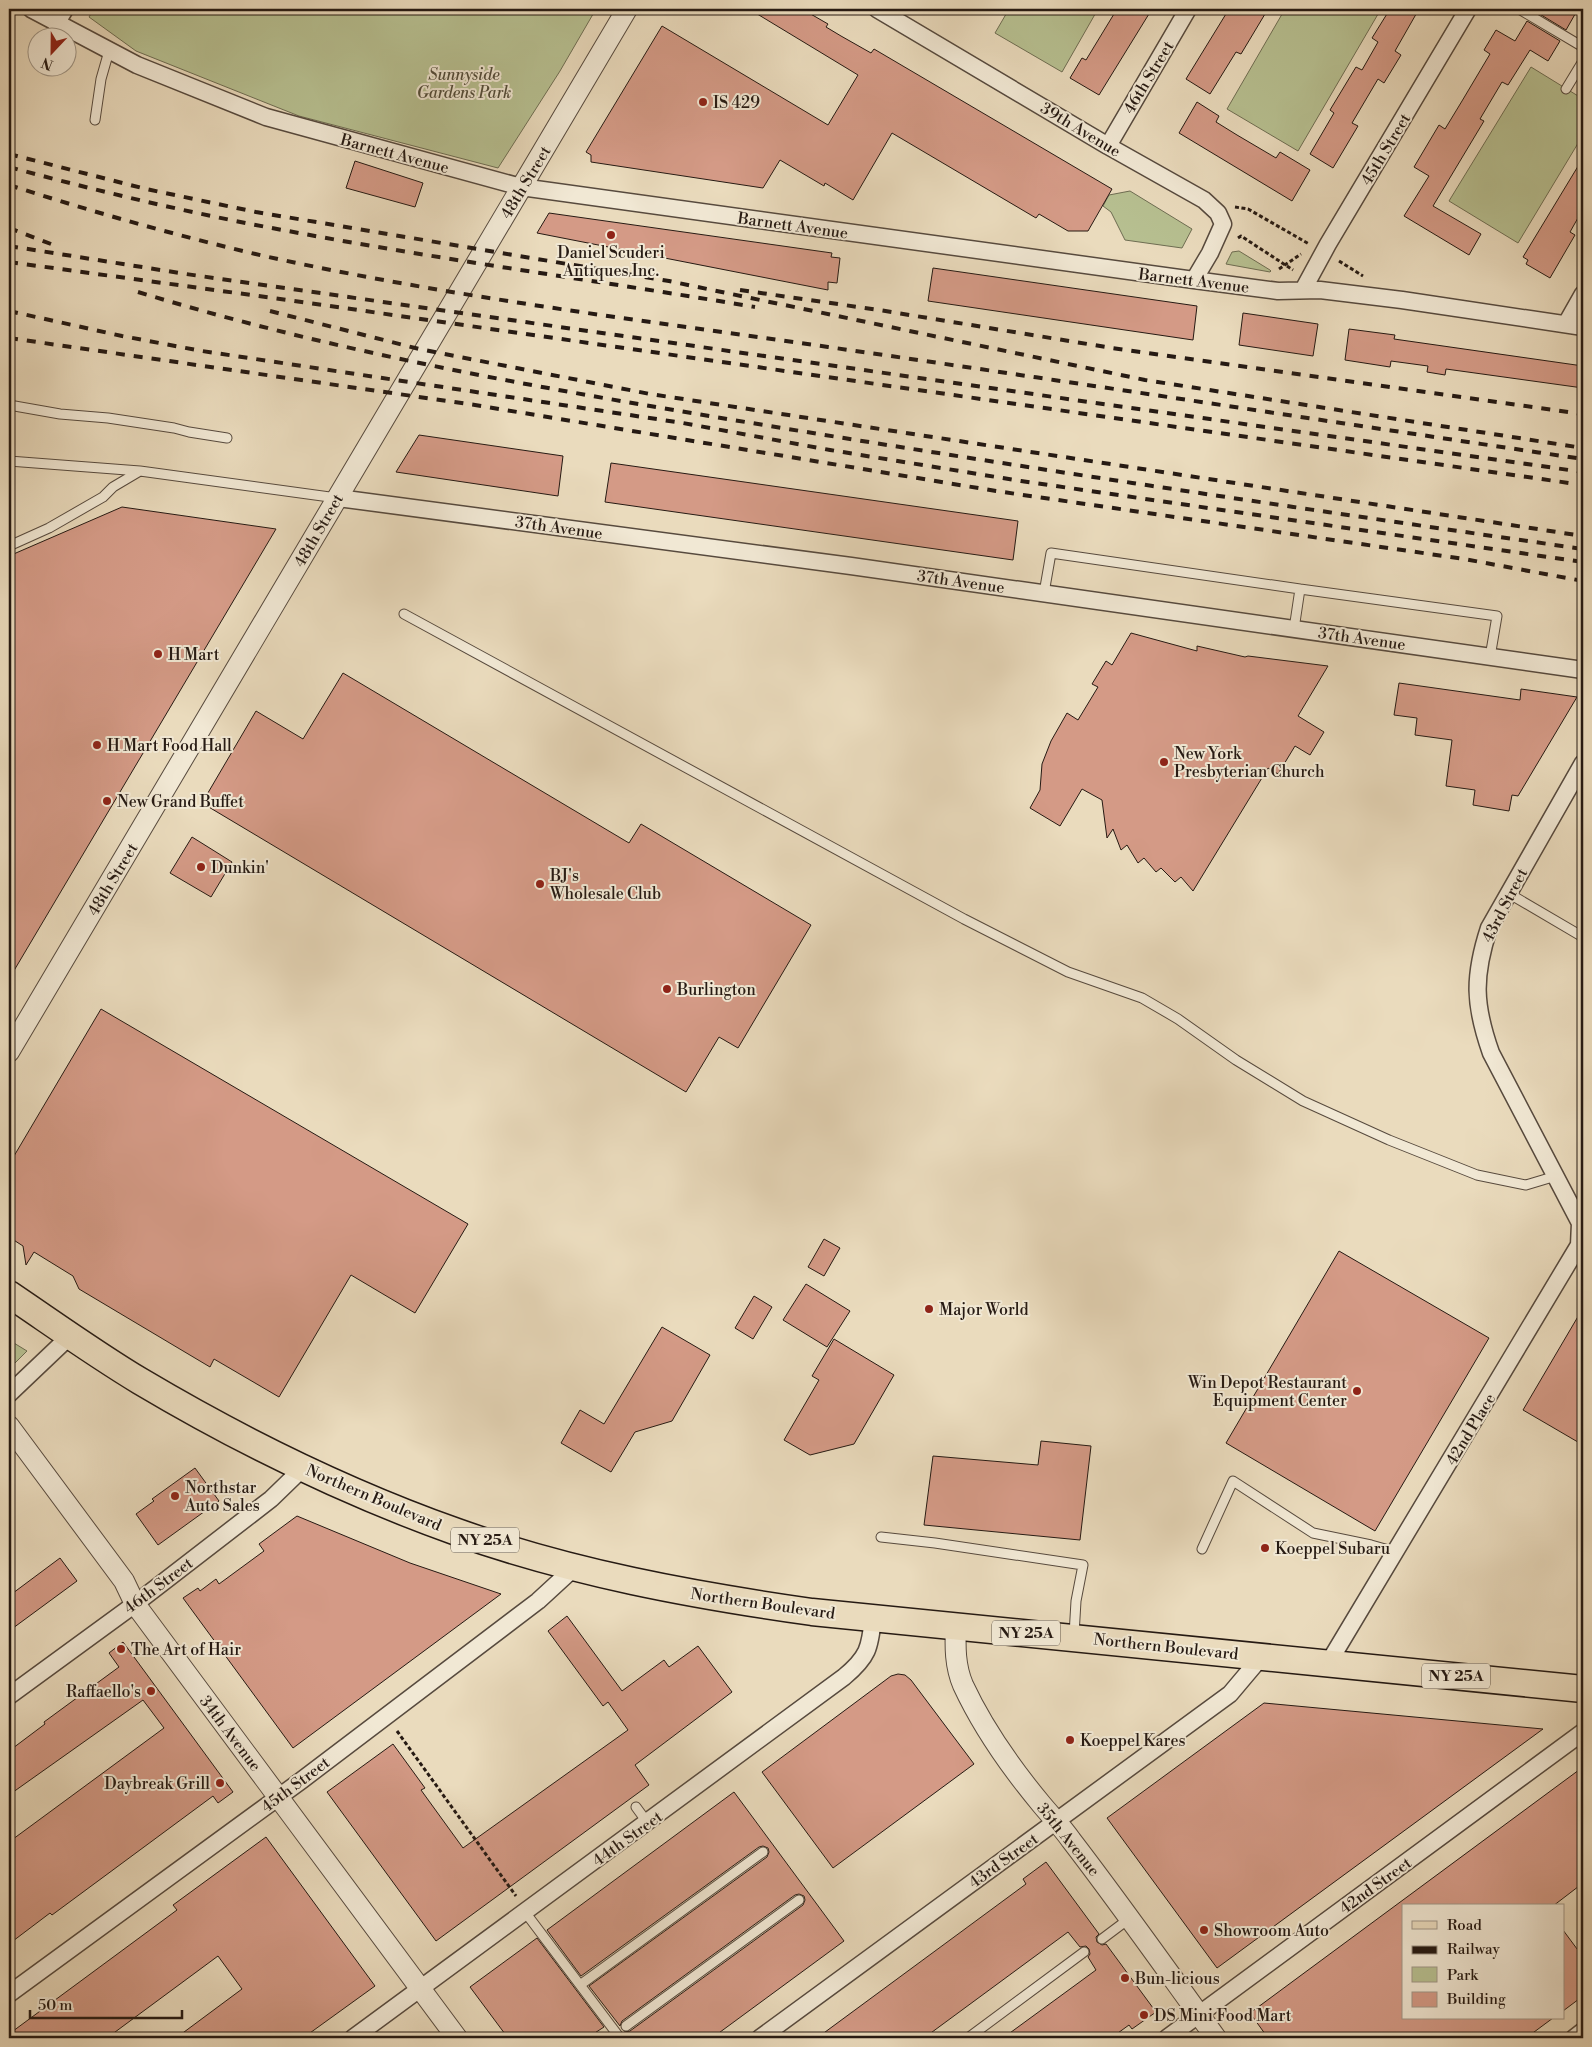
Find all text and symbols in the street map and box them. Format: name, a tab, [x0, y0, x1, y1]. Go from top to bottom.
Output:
north arrow	[28, 28, 78, 78]
street label: 46th Street	[1119, 37, 1179, 118]
text: N	[39, 53, 56, 74]
park label: Sunnyside Gardens Park	[417, 65, 511, 103]
place label: IS 429	[713, 93, 760, 113]
marker: IS 429	[697, 96, 709, 108]
street label: 39th Avenue	[1037, 98, 1124, 162]
street label: 45th Street	[1357, 110, 1415, 189]
street label: Barnett Avenue	[337, 130, 451, 178]
street label: 48th Street	[496, 142, 556, 223]
street label: Barnett Avenue	[735, 208, 849, 244]
marker: Daniel Scuderi Antiques Inc.	[605, 229, 617, 241]
place label: Daniel Scuderi Antiques Inc.	[557, 243, 665, 281]
street label: Barnett Avenue	[1136, 264, 1250, 298]
street label: 48th Street	[290, 490, 348, 571]
street label: 37th Avenue	[514, 512, 604, 544]
street label: 37th Avenue	[916, 566, 1006, 598]
street label: 37th Avenue	[1317, 623, 1407, 655]
place label: H Mart	[168, 645, 220, 665]
marker: H Mart	[152, 648, 164, 660]
place label: H Mart Food Hall	[107, 736, 232, 756]
marker: H Mart Food Hall	[91, 739, 103, 751]
place label: New York Presbyterian Church	[1174, 744, 1325, 782]
marker: New York Presbyterian Church	[1158, 756, 1170, 768]
place label: New Grand Buffet	[117, 792, 244, 812]
marker: New Grand Buffet	[101, 795, 113, 807]
street label: 48th Street	[83, 839, 143, 920]
place label: Dunkin'	[211, 858, 269, 878]
marker: Dunkin'	[195, 861, 207, 873]
street label: 43rd Street	[1478, 865, 1532, 946]
place label: BJ's Wholesale Club	[549, 866, 661, 904]
marker: BJ's Wholesale Club	[534, 878, 546, 890]
place label: Burlington	[676, 980, 756, 1000]
marker: Burlington	[661, 983, 673, 995]
place label: Major World	[939, 1300, 1029, 1320]
marker: Major World	[923, 1303, 935, 1315]
place label: Win Depot Restaurant Equipment Center	[1187, 1373, 1347, 1411]
marker: Win Depot Restaurant Equipment Center	[1351, 1385, 1363, 1397]
street label: 42nd Place	[1442, 1390, 1500, 1469]
street label: Northern Boulevard	[303, 1460, 444, 1536]
place label: Northstar Auto Sales	[184, 1478, 260, 1516]
marker: Northstar Auto Sales	[169, 1490, 181, 1502]
road number: NY 25A	[451, 1528, 519, 1552]
place label: Koeppel Subaru	[1275, 1539, 1390, 1559]
marker: Koeppel Subaru	[1259, 1542, 1271, 1554]
street label: 46th Street	[120, 1553, 197, 1618]
street label: Northern Boulevard	[689, 1584, 836, 1624]
road number: NY 25A	[992, 1620, 1060, 1646]
street label: Northern Boulevard	[1092, 1629, 1239, 1665]
place label: The Art of Hair	[131, 1640, 241, 1660]
marker: The Art of Hair	[115, 1643, 127, 1655]
road number: NY 25A	[1422, 1664, 1490, 1688]
place label: Raffaello's	[66, 1682, 141, 1702]
marker: Raffaello's	[145, 1685, 157, 1697]
street label: 34th Avenue	[195, 1692, 265, 1776]
place label: Koeppel Kares	[1080, 1731, 1186, 1751]
marker: Koeppel Kares	[1064, 1734, 1076, 1746]
street label: 45th Street	[257, 1752, 334, 1817]
place label: Daybreak Grill	[104, 1774, 210, 1794]
marker: Daybreak Grill	[214, 1777, 226, 1789]
street label: 35th Avenue	[1032, 1799, 1104, 1881]
street label: 44th Street	[589, 1807, 667, 1871]
street label: 43rd Street	[965, 1829, 1042, 1893]
street label: 42nd Street	[1336, 1853, 1416, 1919]
legend	[1402, 1904, 1564, 2020]
text: Road	[1447, 1916, 1482, 1935]
place label: Showroom Auto	[1214, 1921, 1329, 1941]
marker: Showroom Auto	[1198, 1924, 1210, 1936]
text: Railway	[1447, 1940, 1501, 1959]
text: Park	[1447, 1966, 1479, 1985]
place label: Bun-licious	[1134, 1969, 1220, 1989]
marker: Bun-licious	[1119, 1972, 1131, 1984]
scale bar	[30, 1987, 182, 2019]
text: Building	[1446, 1990, 1506, 2009]
text: 50 m	[38, 1996, 72, 2015]
place label: DS Mini Food Mart	[1154, 2006, 1292, 2026]
marker: DS Mini Food Mart	[1138, 2009, 1150, 2021]

